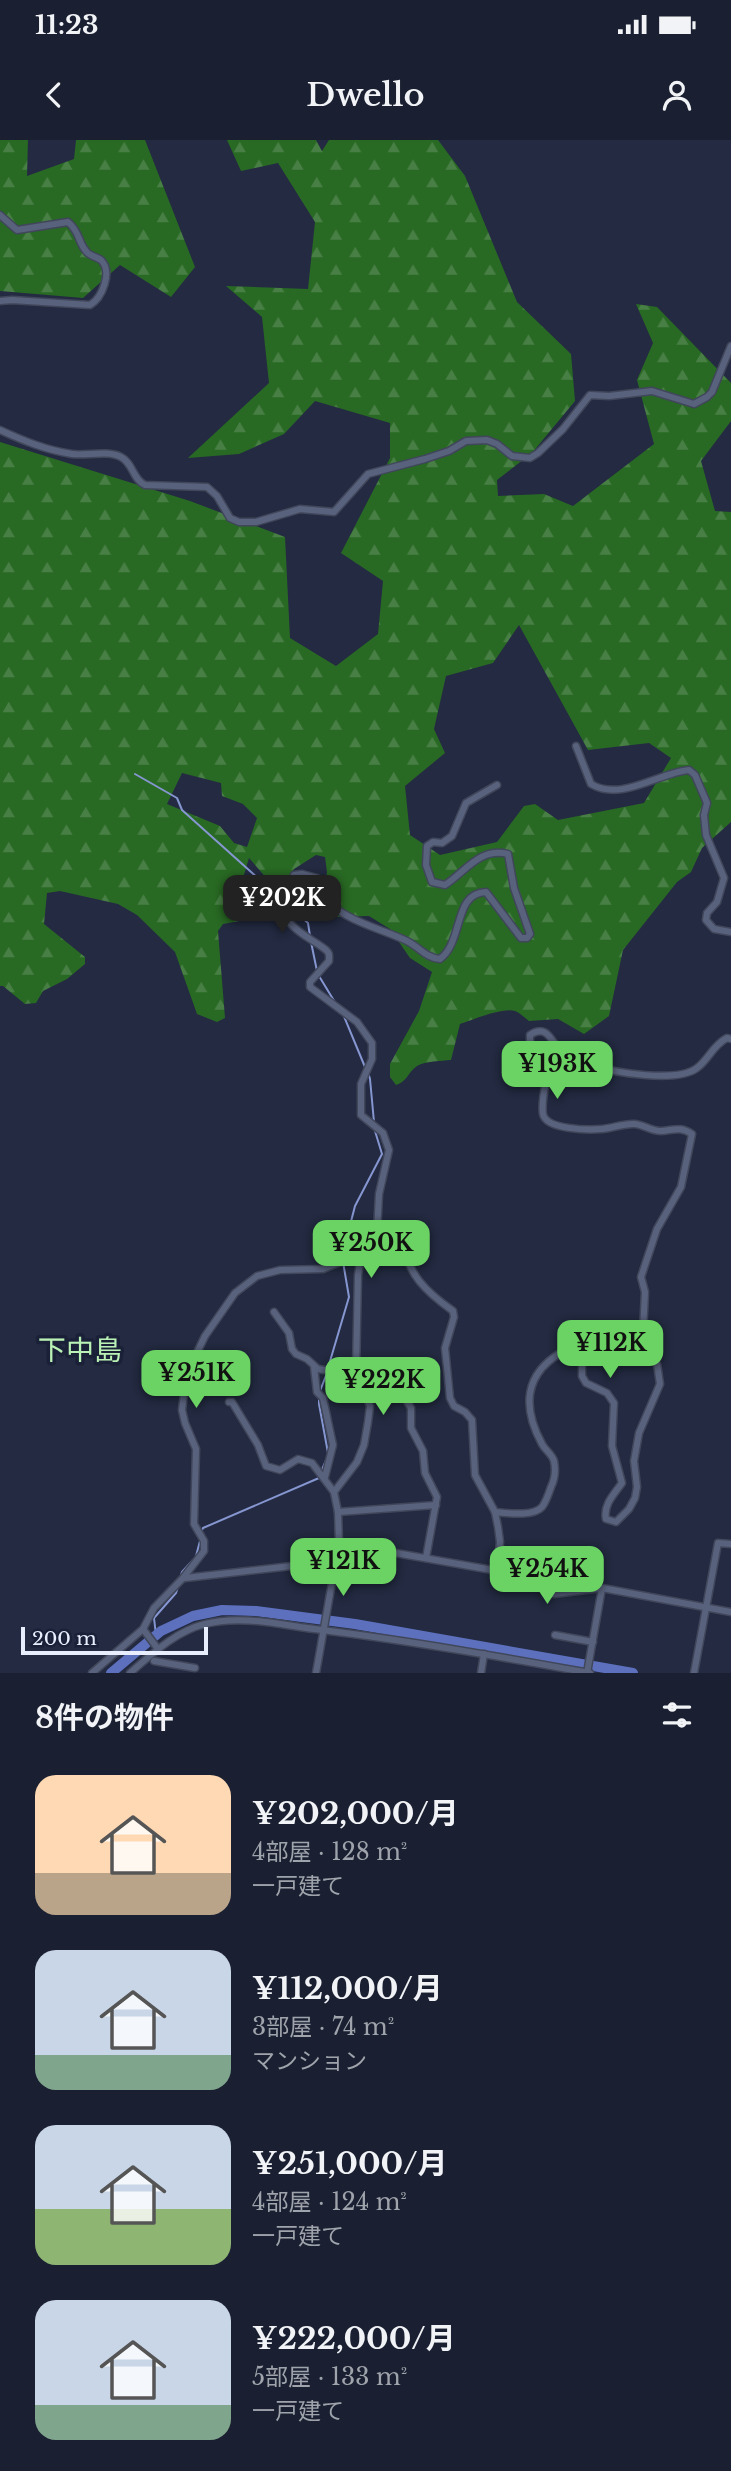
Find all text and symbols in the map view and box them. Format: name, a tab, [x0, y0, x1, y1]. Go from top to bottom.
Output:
text: 11:23	[35, 9, 99, 41]
text: Dwello	[306, 75, 425, 115]
icon: back	[35, 76, 73, 114]
icon: person	[658, 76, 696, 114]
pin: ¥202K	[233, 876, 331, 935]
text: ¥202K	[239, 884, 325, 912]
pin: ¥193K	[508, 1042, 606, 1101]
text: ¥193K	[518, 1050, 596, 1078]
pin: ¥250K	[322, 1220, 420, 1280]
text: ¥250K	[329, 1229, 413, 1257]
pin: ¥112K	[561, 1320, 659, 1380]
text: ¥112K	[573, 1329, 647, 1357]
district label: 下中島	[38, 1333, 122, 1368]
pin: ¥251K	[147, 1350, 245, 1410]
pin: ¥222K	[334, 1358, 432, 1417]
text: ¥251K	[157, 1359, 235, 1387]
text: ¥222K	[341, 1366, 425, 1394]
pin: ¥121K	[294, 1538, 392, 1598]
pin: ¥254K	[498, 1546, 596, 1606]
text: ¥121K	[306, 1547, 380, 1575]
text: ¥254K	[506, 1555, 588, 1583]
scale bar	[21, 1624, 208, 1656]
text: 200 m	[32, 1627, 97, 1650]
icon: filters	[658, 1696, 696, 1734]
text: 8件の物件	[35, 1699, 174, 1736]
text: ¥202,000/月	[252, 1795, 459, 1832]
icon: home	[91, 1803, 175, 1887]
text: 4部屋 · 128 m²	[252, 1838, 407, 1866]
text: 一戸建て	[252, 1872, 344, 1900]
text: ¥112,000/月	[252, 1970, 443, 2007]
icon: home	[91, 1978, 175, 2062]
text: 3部屋 · 74 m²	[252, 2013, 394, 2041]
text: マンション	[252, 2047, 367, 2075]
text: ¥251,000/月	[252, 2145, 448, 2182]
icon: home	[91, 2153, 175, 2237]
text: 4部屋 · 124 m²	[252, 2188, 407, 2216]
text: 一戸建て	[252, 2222, 344, 2250]
text: ¥222,000/月	[252, 2320, 456, 2357]
icon: home	[91, 2328, 175, 2412]
text: 5部屋 · 133 m²	[252, 2363, 407, 2391]
text: 一戸建て	[252, 2397, 344, 2425]

